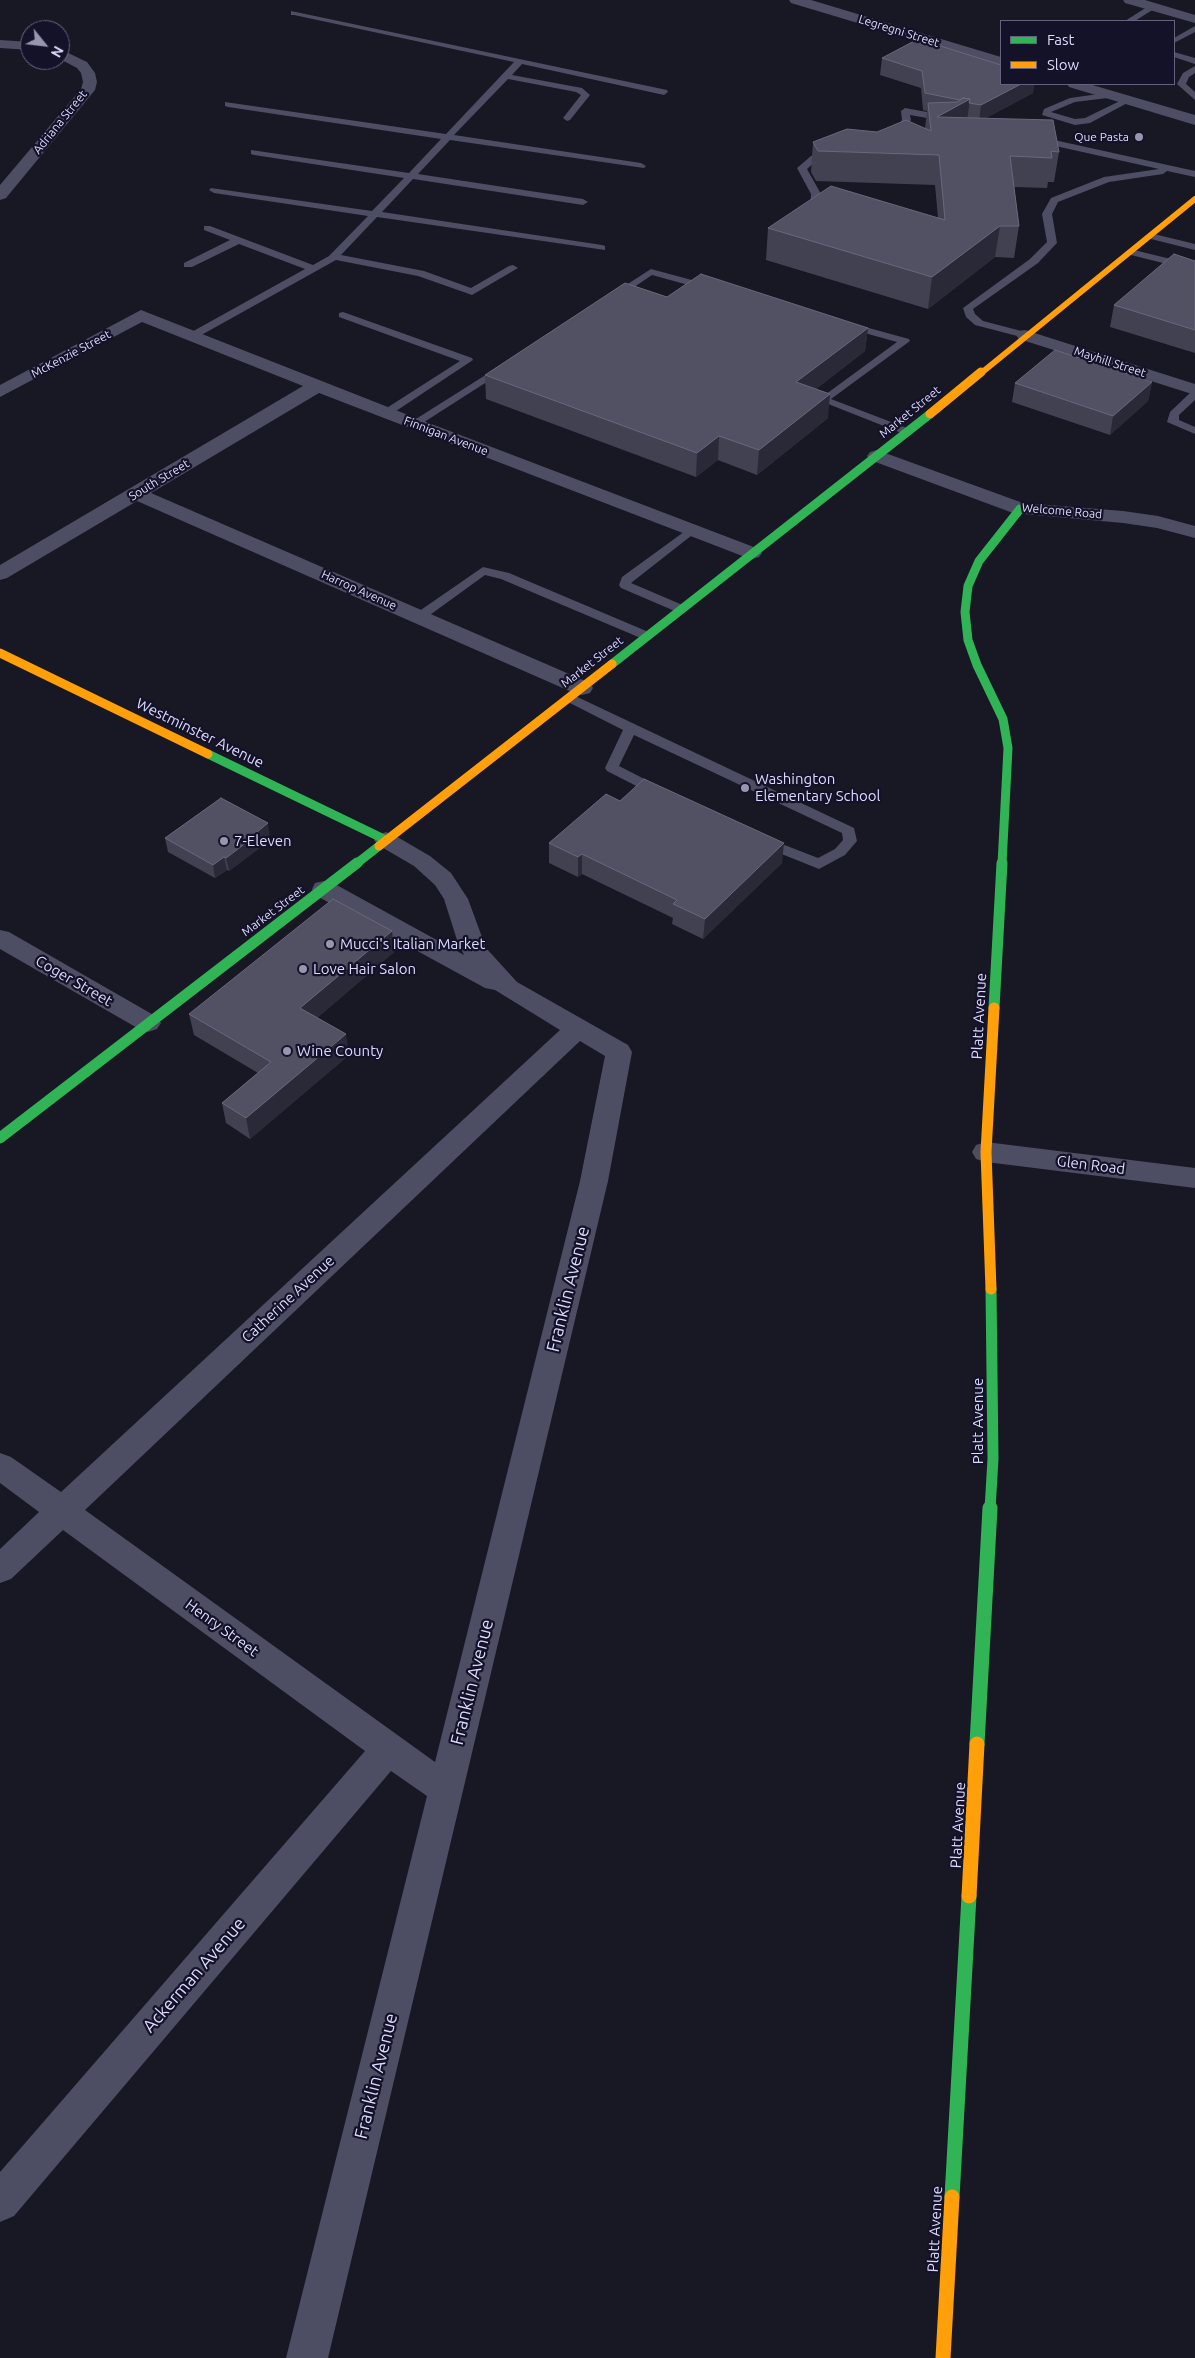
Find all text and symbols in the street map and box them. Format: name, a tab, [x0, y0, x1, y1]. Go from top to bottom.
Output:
street label: Legregni Street	[857, 12, 941, 50]
north arrow	[20, 20, 70, 70]
legend	[1000, 20, 1175, 85]
text: Fast	[1047, 31, 1074, 48]
text: N	[48, 43, 67, 60]
text: Slow	[1047, 56, 1079, 73]
street label: Adriana Street	[30, 87, 90, 157]
place label: Que Pasta	[1074, 130, 1129, 144]
marker: Que Pasta	[1133, 131, 1145, 143]
street label: McKenzie Street	[29, 327, 113, 381]
street label: Mayhill Street	[1072, 344, 1148, 380]
street label: Market Street	[876, 383, 944, 441]
street label: Finnigan Avenue	[402, 413, 490, 459]
street label: South Street	[126, 456, 192, 504]
street label: Welcome Road	[1021, 500, 1103, 522]
street label: Harrop Avenue	[319, 567, 399, 613]
street label: Market Street	[558, 633, 626, 691]
street label: Westminster Avenue	[133, 694, 267, 772]
place label: Washington Elementary School	[755, 770, 881, 805]
marker: Washington Elementary School	[739, 782, 751, 794]
place label: 7-Eleven	[234, 832, 292, 850]
marker: 7-Eleven	[218, 835, 230, 847]
street label: Market Street	[239, 883, 307, 939]
place label: Mucci's Italian Market	[340, 935, 485, 953]
marker: Mucci's Italian Market	[324, 938, 336, 950]
street label: Coger Street	[32, 952, 116, 1010]
place label: Love Hair Salon	[313, 960, 416, 978]
marker: Love Hair Salon	[297, 963, 309, 975]
street label: Platt Avenue	[968, 972, 990, 1060]
place label: Wine County	[297, 1042, 383, 1060]
marker: Wine County	[281, 1045, 293, 1057]
street label: Glen Road	[1056, 1152, 1126, 1178]
street label: Franklin Avenue	[542, 1224, 594, 1354]
street label: Catherine Avenue	[238, 1252, 338, 1346]
street label: Platt Avenue	[969, 1378, 987, 1464]
street label: Henry Street	[182, 1595, 262, 1661]
street label: Franklin Avenue	[446, 1617, 498, 1747]
street label: Platt Avenue	[947, 1781, 969, 1869]
street label: Ackerman Avenue	[138, 1913, 250, 2037]
street label: Franklin Avenue	[350, 2011, 402, 2141]
street label: Platt Avenue	[924, 2185, 946, 2273]

